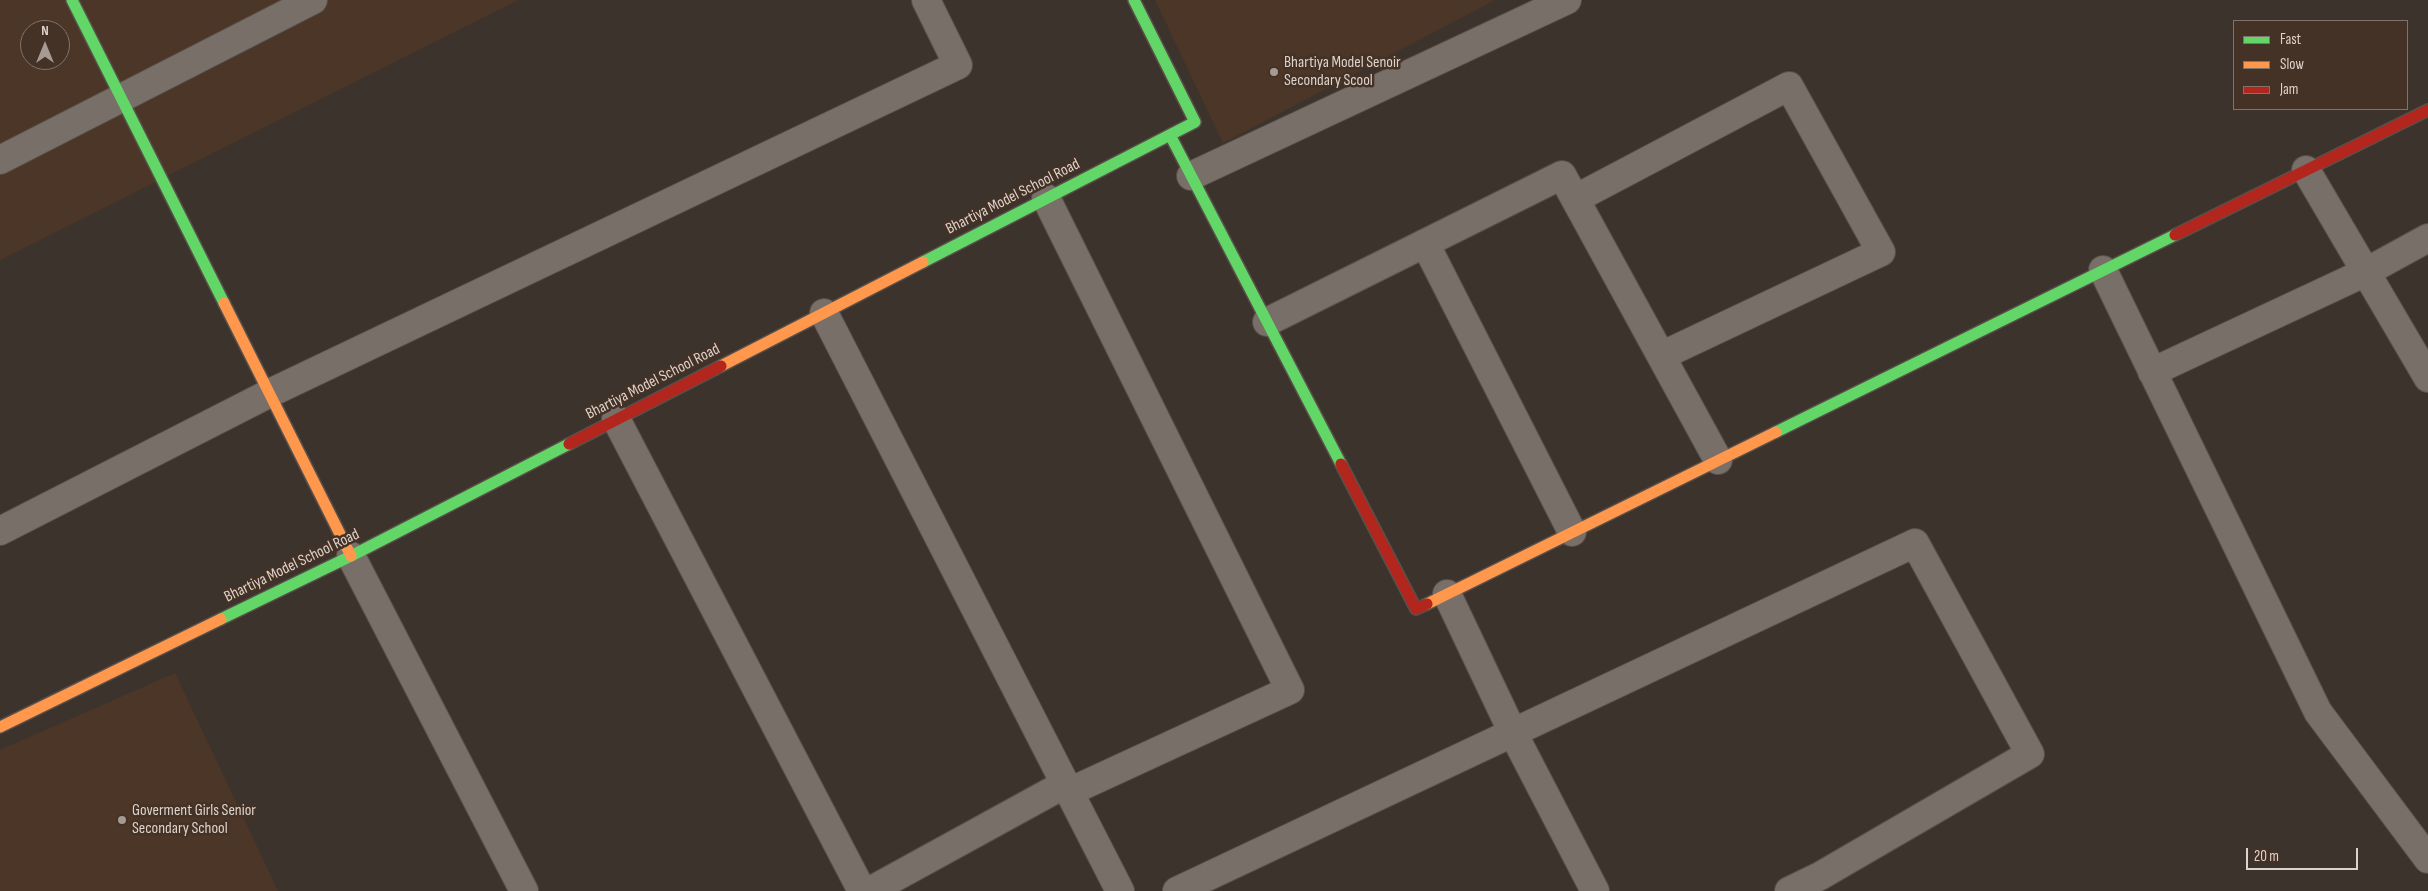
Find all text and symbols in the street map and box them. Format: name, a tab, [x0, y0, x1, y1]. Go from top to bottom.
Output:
north arrow	[20, 20, 70, 70]
legend	[2233, 20, 2408, 110]
text: N	[41, 22, 49, 39]
text: Fast	[2280, 30, 2301, 49]
place label: Bhartiya Model Senoir Secondary Scool	[1284, 53, 1401, 91]
text: Slow	[2280, 55, 2304, 74]
marker: Bhartiya Model Senoir Secondary Scool	[1268, 66, 1280, 78]
text: Jam	[2280, 80, 2298, 99]
street label: Bhartiya Model School Road	[943, 155, 1083, 239]
street label: Bhartiya Model School Road	[583, 340, 723, 424]
street label: Bhartiya Model School Road	[221, 525, 363, 607]
place label: Goverment Girls Senior Secondary School	[132, 801, 256, 839]
marker: Goverment Girls Senior Secondary School	[116, 814, 128, 826]
scale bar	[2248, 838, 2360, 870]
text: 20 m	[2254, 847, 2279, 866]

